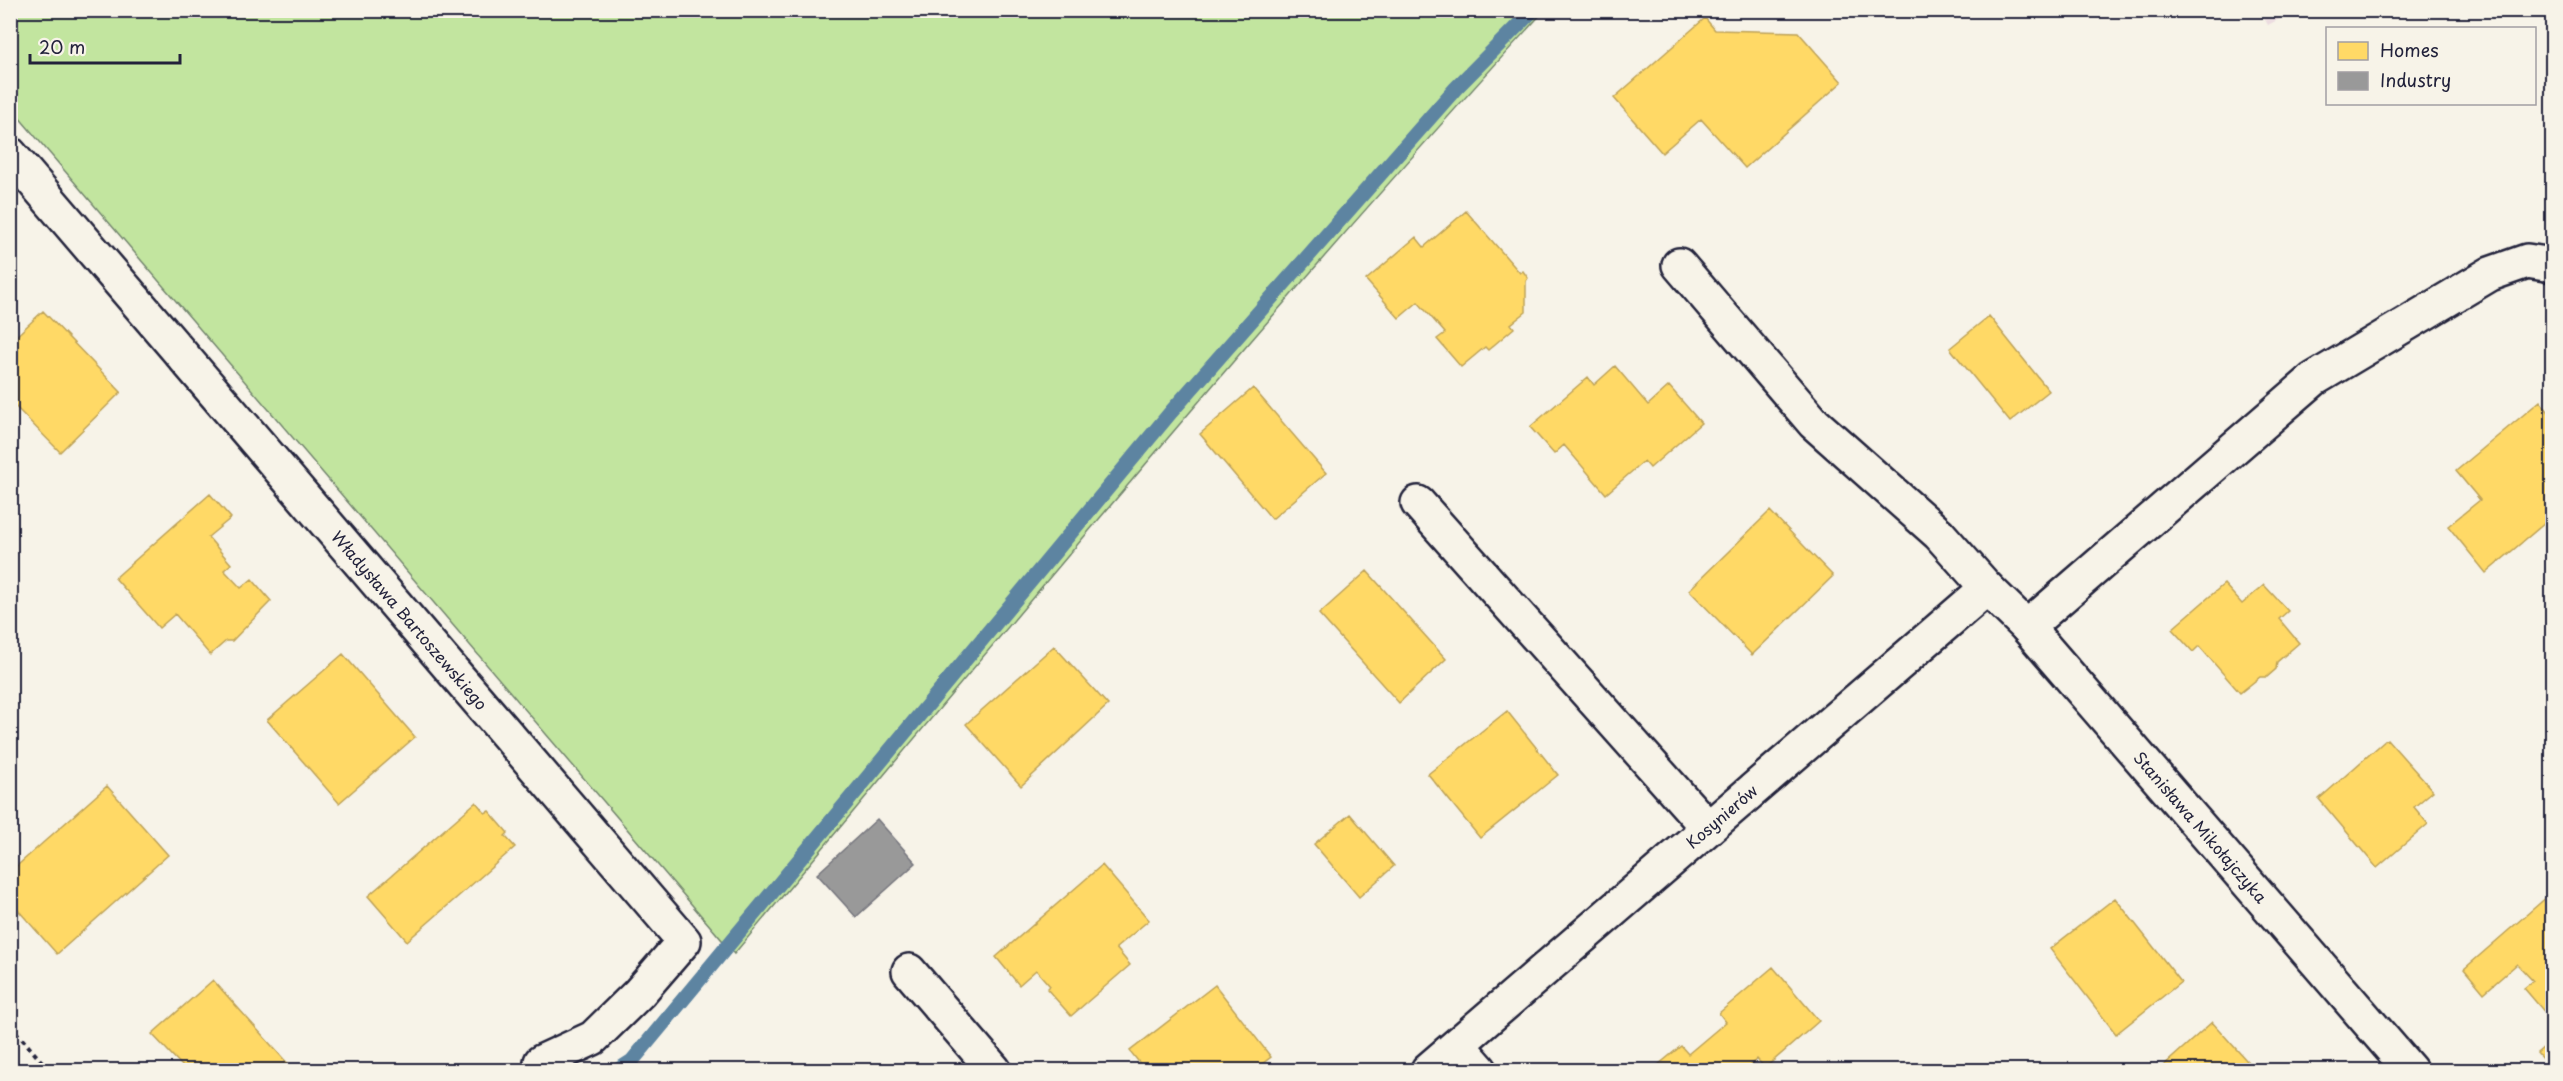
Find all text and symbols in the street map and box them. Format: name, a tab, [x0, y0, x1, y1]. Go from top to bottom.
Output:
scale bar	[30, 27, 180, 65]
legend	[2326, 27, 2536, 105]
text: 20 m	[39, 33, 85, 60]
text: Homes	[2380, 36, 2438, 63]
text: Industry	[2380, 66, 2451, 93]
street label: Władysława Bartoszewskiego	[327, 525, 494, 715]
street label: Stanisława Mikołajczyka	[2129, 746, 2273, 908]
street label: Kosynierów	[1680, 778, 1763, 854]

